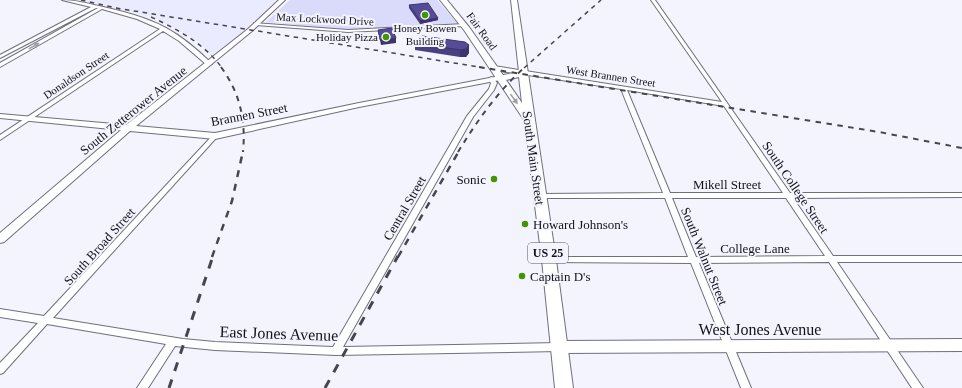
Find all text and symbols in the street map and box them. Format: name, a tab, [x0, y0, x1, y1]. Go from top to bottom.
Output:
street label: Max Lockwood Drive	[276, 10, 374, 28]
marker: Honey Bowen Building	[420, 10, 430, 20]
street label: Fair Road	[464, 10, 500, 53]
place label: Honey Bowen Building	[393, 22, 457, 47]
place label: Holiday Pizza	[316, 31, 378, 43]
marker: Holiday Pizza	[381, 32, 391, 42]
one-way arrow	[28, 42, 40, 49]
street label: Donaldson Street	[41, 49, 111, 101]
street label: South Zetterower Avenue	[77, 63, 190, 158]
street label: West Brannen Street	[566, 63, 656, 89]
one-way arrow	[510, 94, 518, 104]
street label: Brannen Street	[210, 100, 289, 129]
street label: South Main Street	[519, 110, 548, 206]
street label: South College Street	[759, 138, 832, 236]
place label: Sonic	[456, 172, 486, 187]
street label: Central Street	[380, 173, 429, 243]
marker: Sonic	[489, 174, 499, 184]
street label: Mikell Street	[693, 177, 762, 192]
street label: South Broad Street	[61, 204, 138, 288]
street label: South Walnut Street	[678, 205, 731, 308]
place label: Howard Johnson's	[533, 217, 628, 232]
marker: Howard Johnson's	[520, 219, 530, 229]
street label: College Lane	[720, 241, 790, 256]
road number: US 25	[528, 243, 568, 263]
place label: Captain D's	[530, 269, 590, 284]
marker: Captain D's	[517, 271, 527, 281]
street label: West Jones Avenue	[699, 321, 821, 338]
street label: East Jones Avenue	[219, 323, 339, 344]

